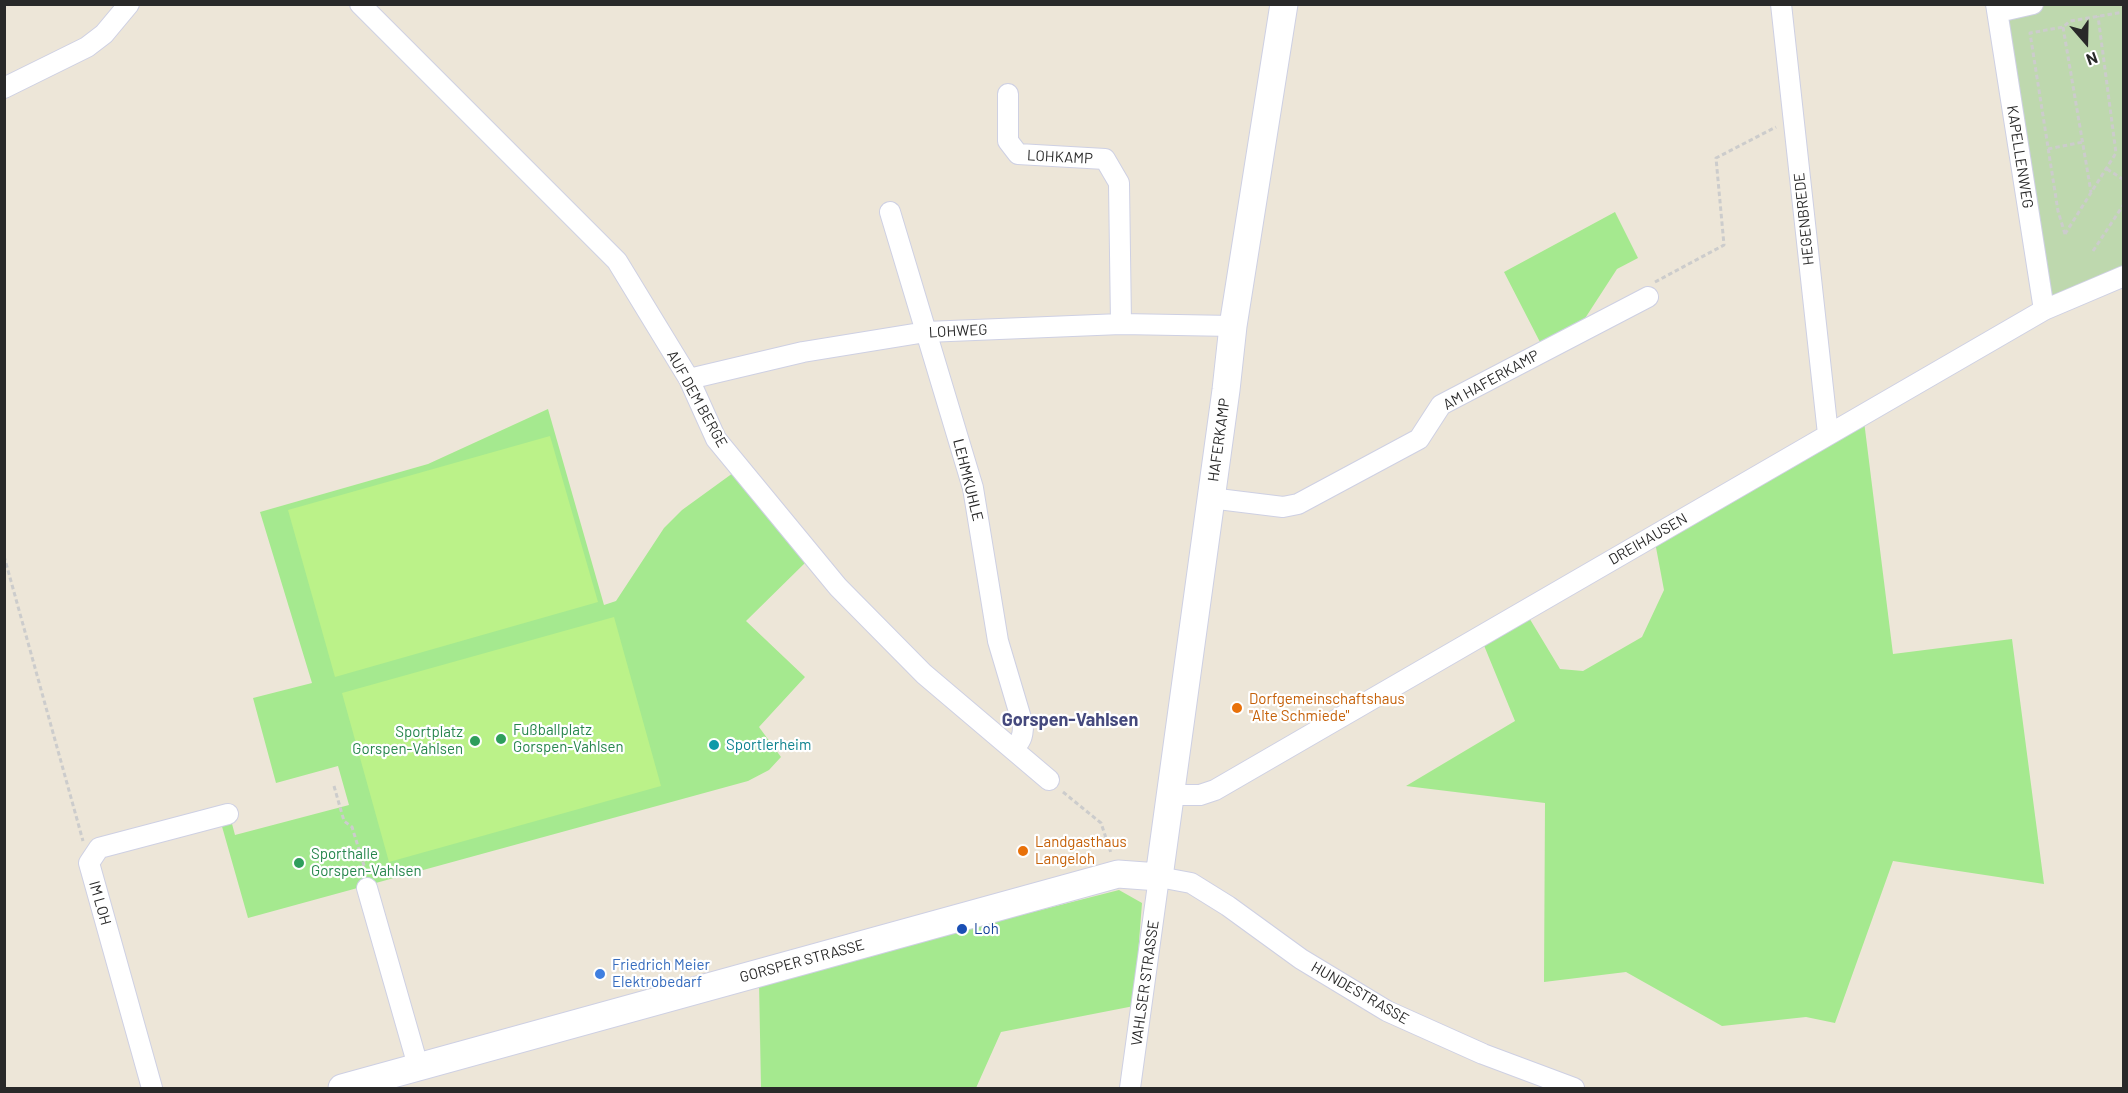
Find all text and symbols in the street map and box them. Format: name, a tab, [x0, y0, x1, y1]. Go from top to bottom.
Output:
north arrow	[2056, 12, 2116, 72]
text: N	[2084, 49, 2101, 70]
street label: KAPELLENWEG	[2003, 104, 2037, 210]
street label: LOHKAMP	[1027, 146, 1093, 168]
street label: HEGENBREDE	[1790, 172, 1818, 266]
street label: LOHWEG	[928, 320, 988, 342]
street label: AM HAFERKAMP	[1440, 346, 1542, 414]
street label: AUF DEM BERGE	[663, 347, 731, 451]
street label: HAFERKAMP	[1204, 397, 1234, 483]
street label: LEHMKUHLE	[949, 437, 987, 523]
street label: DREIHAUSEN	[1605, 509, 1691, 569]
place label: Dorfgemeinschaftshaus "Alte Schmiede"	[1249, 690, 1405, 725]
marker: Dorfgemeinschaftshaus "Alte Schmiede"	[1230, 701, 1244, 715]
district label: Gorspen-Vahlsen	[1002, 709, 1138, 731]
place label: Fußballplatz Gorspen-Vahlsen	[513, 721, 624, 756]
place label: Sportplatz Gorspen-Vahlsen	[352, 723, 463, 758]
marker: Fußballplatz Gorspen-Vahlsen	[494, 732, 508, 746]
marker: Sportplatz Gorspen-Vahlsen	[468, 734, 482, 748]
place label: Sportlerheim	[726, 736, 811, 754]
marker: Sportlerheim	[707, 738, 721, 752]
place label: Landgasthaus Langeloh	[1035, 833, 1127, 868]
marker: Landgasthaus Langeloh	[1016, 844, 1030, 858]
place label: Sporthalle Gorspen-Vahlsen	[311, 845, 422, 880]
marker: Sporthalle Gorspen-Vahlsen	[292, 856, 306, 870]
street label: IM LOH	[85, 879, 115, 927]
street label: VAHLSER STRASSE	[1127, 919, 1163, 1047]
place label: Loh	[974, 920, 999, 938]
marker: Loh	[955, 922, 969, 936]
street label: GORSPER STRASSE	[738, 936, 866, 986]
place label: Friedrich Meier Elektrobedarf	[612, 956, 710, 991]
street label: HUNDESTRASSE	[1308, 958, 1412, 1028]
marker: Friedrich Meier Elektrobedarf	[593, 967, 607, 981]

